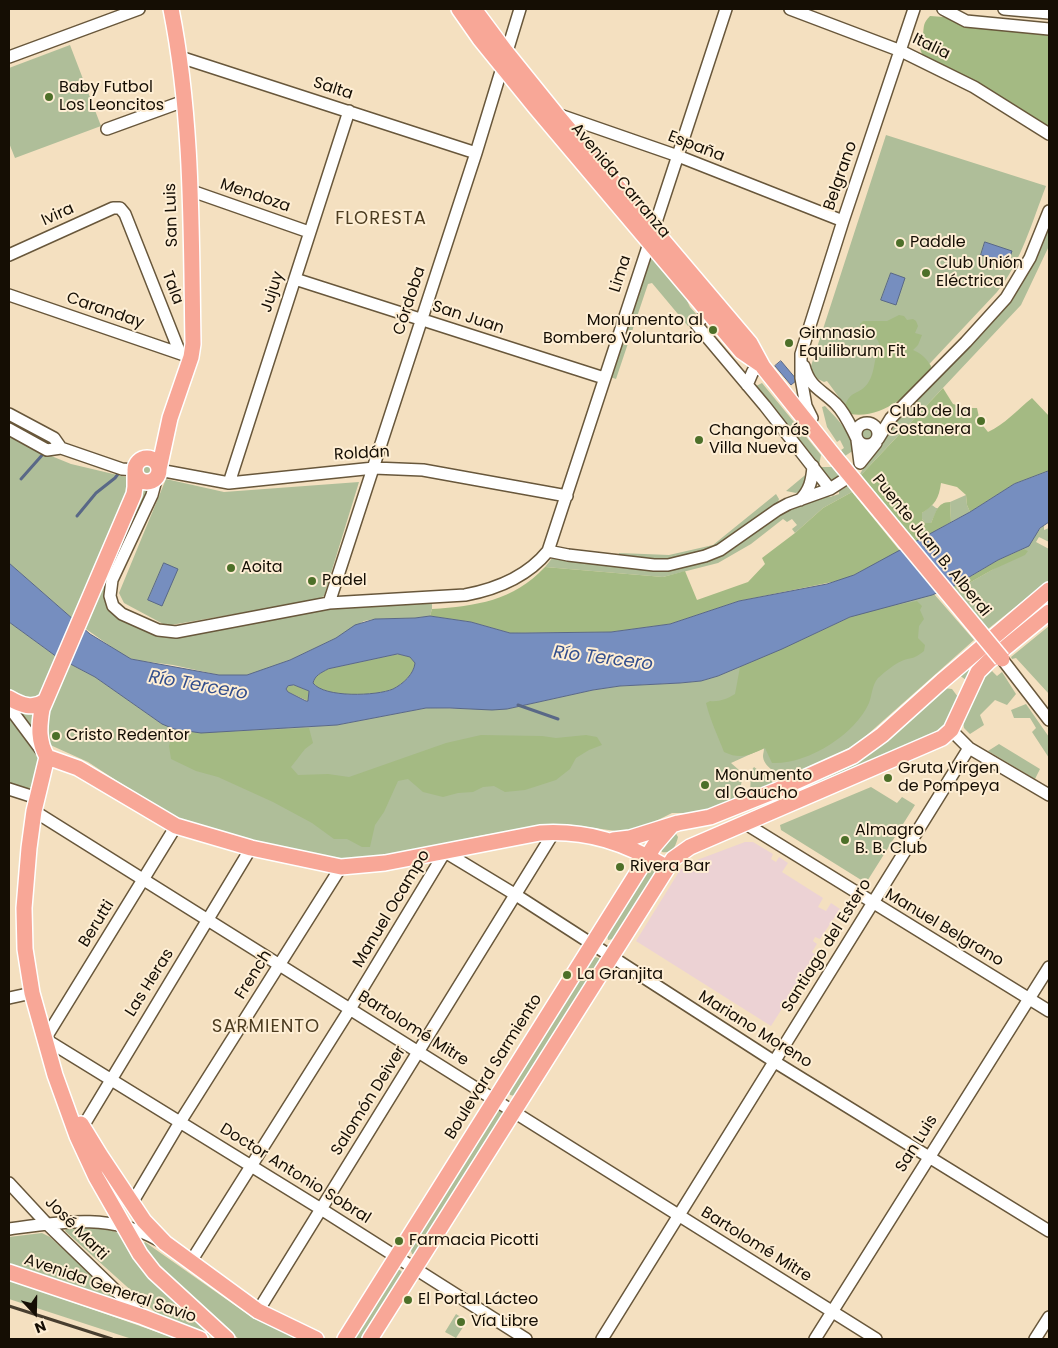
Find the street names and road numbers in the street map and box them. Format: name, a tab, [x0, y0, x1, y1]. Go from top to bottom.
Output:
street label: Italia	[909, 30, 953, 64]
street label: Salta	[311, 74, 355, 104]
street label: Avenida Carranza	[566, 120, 674, 242]
street label: España	[665, 127, 727, 167]
street label: Belgrano	[820, 139, 862, 213]
street label: Mendoza	[217, 175, 293, 217]
street label: San Luis	[161, 183, 183, 247]
street label: Ivira	[39, 199, 77, 231]
street label: Lima	[606, 253, 636, 295]
street label: Córdoba	[390, 264, 430, 338]
street label: Tala	[157, 269, 187, 307]
street label: Jujuy	[257, 269, 289, 315]
street label: Caranday	[64, 289, 146, 333]
street label: San Juan	[430, 297, 506, 339]
street label: Roldán	[334, 443, 390, 465]
street label: Puente Juan B. Alberdi	[868, 471, 994, 621]
street label: Manuel Ocampo	[349, 847, 435, 971]
street label: Santiago del Estero	[778, 876, 876, 1016]
street label: Manuel Belgrano	[881, 885, 1007, 971]
street label: Berutti	[75, 897, 119, 951]
street label: Las Heras	[122, 945, 178, 1021]
street label: French	[232, 947, 276, 1003]
street label: Bartolomé Mitre	[354, 987, 472, 1071]
street label: Mariano Moreno	[695, 987, 815, 1073]
street label: Boulevard Sarmiento	[441, 991, 547, 1143]
street label: Salomón Deiver	[328, 1043, 410, 1159]
street label: San Luis	[892, 1112, 942, 1176]
street label: Doctor Antonio Sobral	[216, 1120, 374, 1228]
street label: José Marti	[40, 1193, 112, 1265]
street label: Bartolomé Mitre	[697, 1203, 815, 1287]
street label: Avenida General Savio	[21, 1251, 199, 1327]

